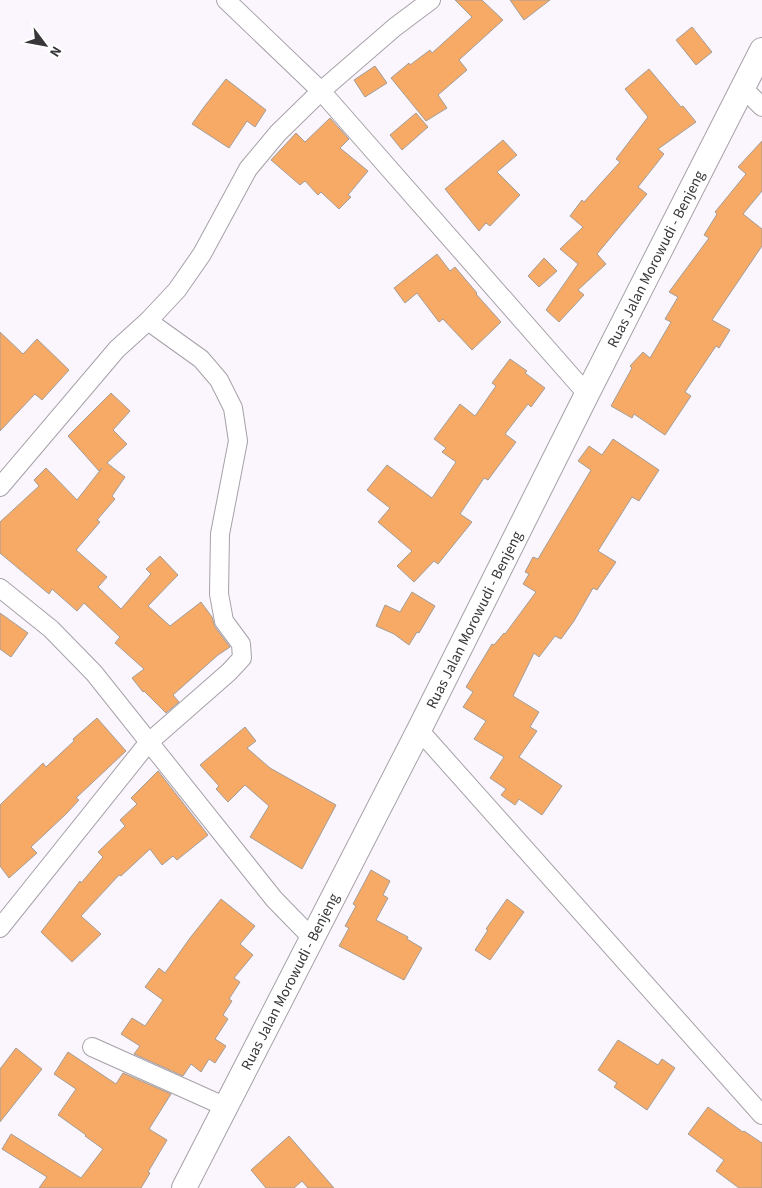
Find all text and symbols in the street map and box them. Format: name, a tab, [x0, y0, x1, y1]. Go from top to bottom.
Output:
north arrow	[20, 20, 70, 70]
text: N	[44, 42, 66, 61]
street label: Ruas Jalan Morowudi - Benjeng	[602, 166, 710, 351]
street label: Ruas Jalan Morowudi - Benjeng	[421, 527, 528, 712]
street label: Ruas Jalan Morowudi - Benjeng	[236, 889, 345, 1074]

